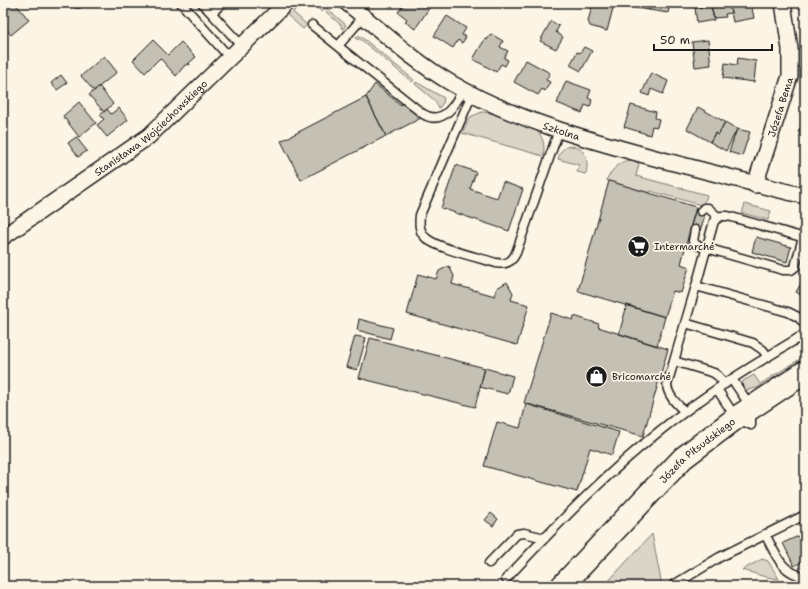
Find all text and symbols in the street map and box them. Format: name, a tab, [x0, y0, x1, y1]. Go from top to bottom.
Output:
scale bar	[654, 26, 772, 52]
text: 50 m	[660, 32, 690, 48]
street label: Józefa Bema	[764, 75, 796, 138]
street label: Stanisława Wojciechowskiego	[91, 77, 210, 179]
street label: Szkolna	[542, 119, 582, 143]
supermarket icon: Intermarché	[625, 233, 651, 259]
place label: Intermarché	[654, 240, 715, 253]
shop icon: Bricomarché	[583, 363, 609, 389]
place label: Bricomarché	[612, 370, 672, 383]
street label: Józefa Piłsudskiego	[656, 414, 738, 486]

